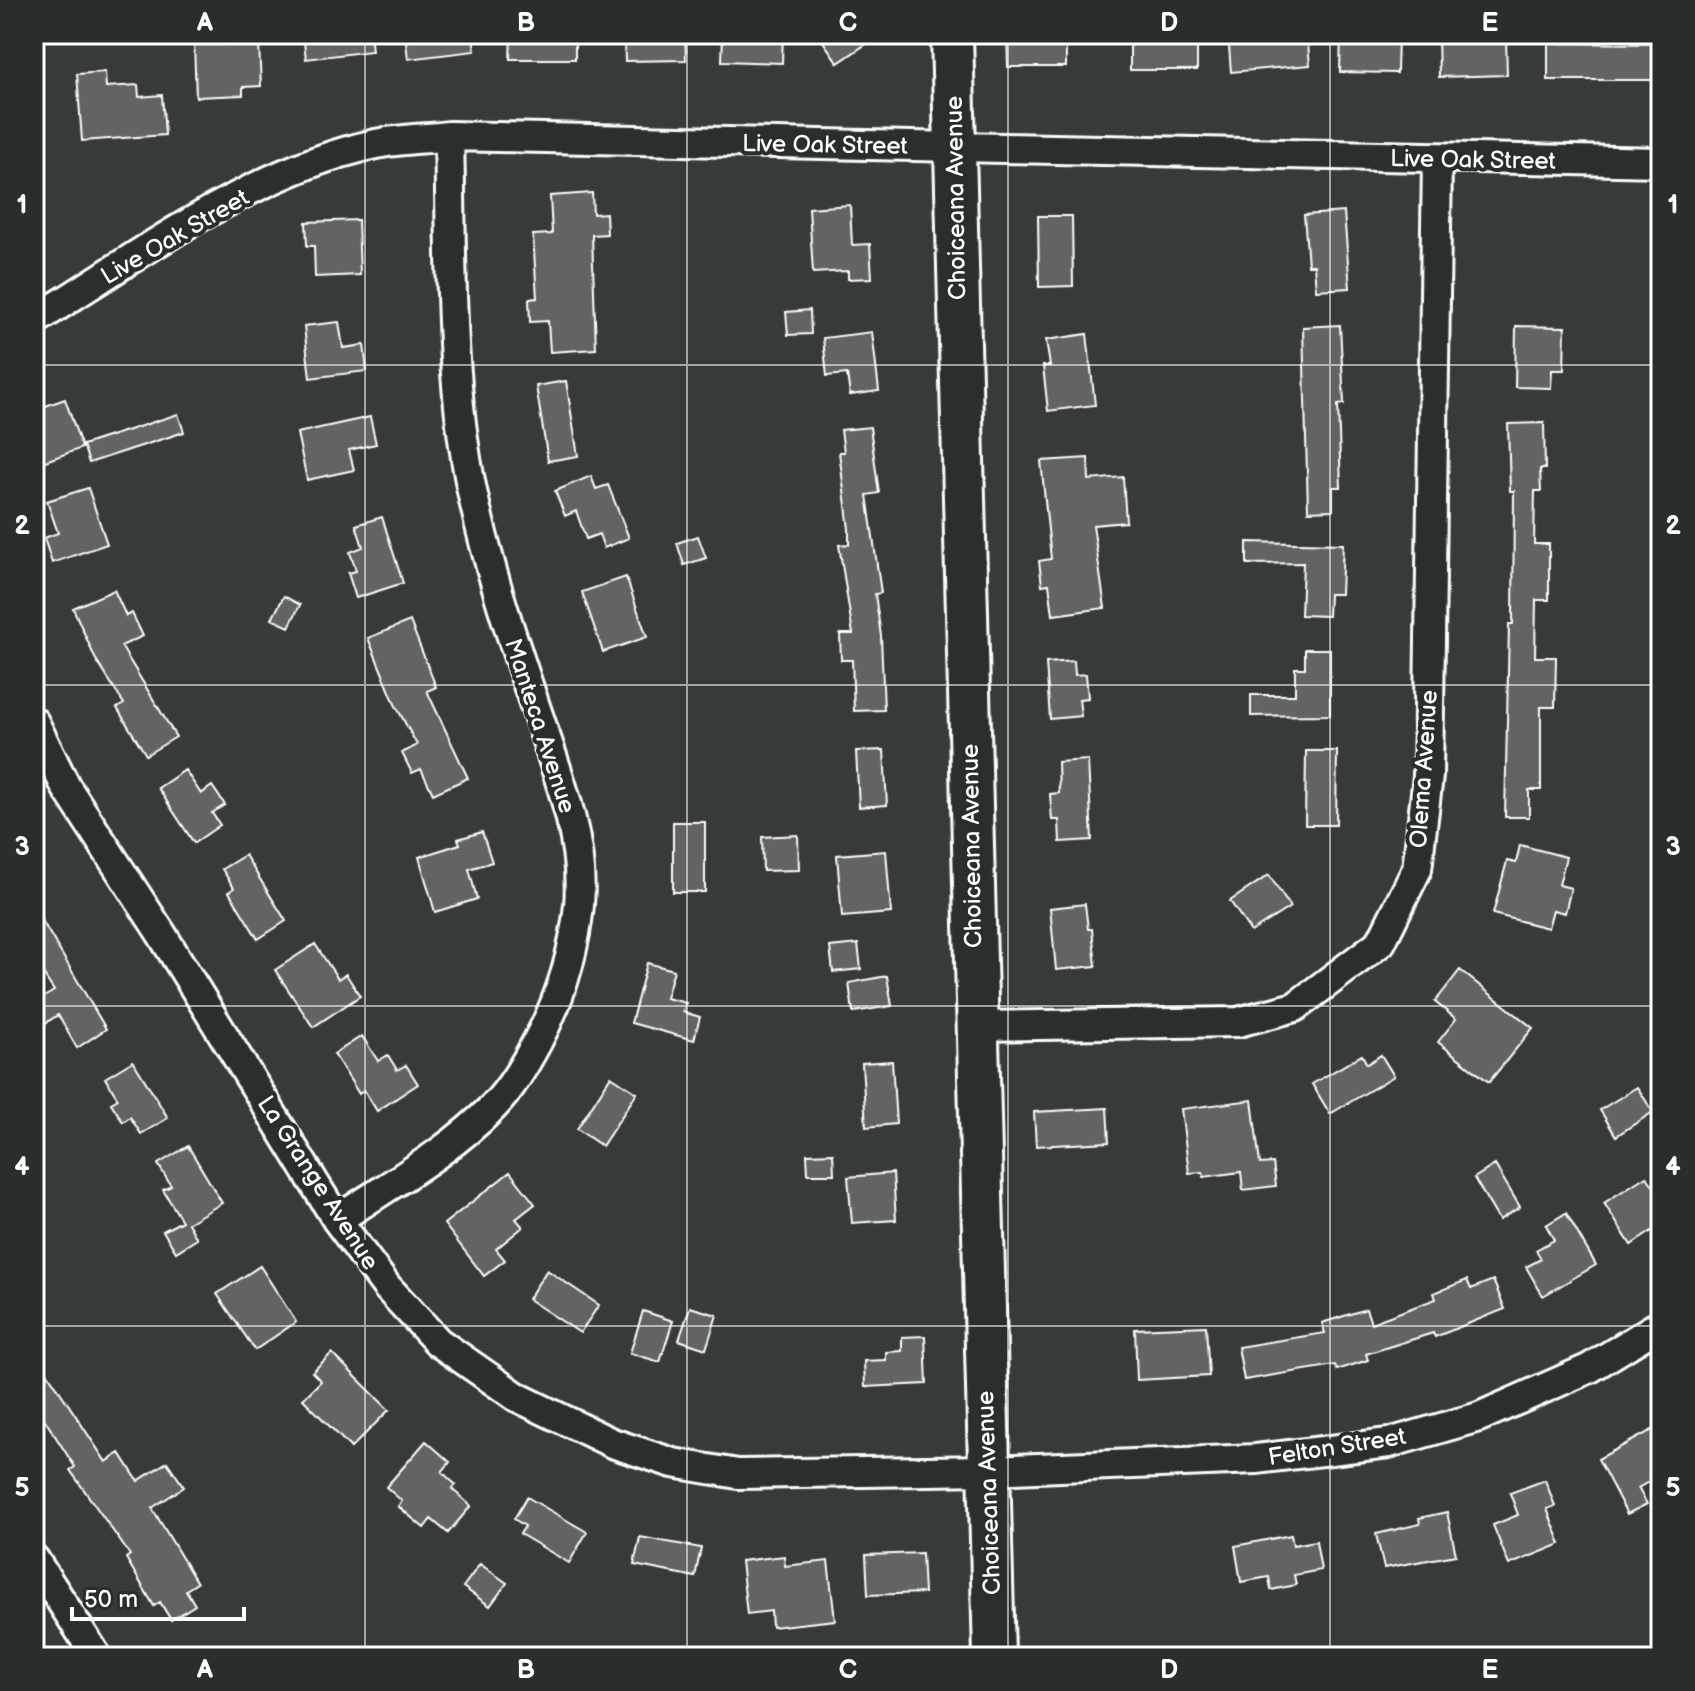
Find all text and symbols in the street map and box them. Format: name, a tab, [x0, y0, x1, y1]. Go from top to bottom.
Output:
text: A	[196, 8, 213, 39]
text: B	[517, 8, 535, 39]
text: C	[839, 8, 857, 39]
text: D	[1160, 8, 1178, 39]
text: E	[1482, 8, 1499, 39]
street label: Choiceana Avenue	[940, 96, 972, 300]
street label: Live Oak Street	[742, 129, 909, 161]
street label: Live Oak Street	[1390, 144, 1557, 176]
street label: Live Oak Street	[96, 183, 255, 291]
text: 1	[17, 190, 27, 221]
text: 1	[1668, 190, 1678, 221]
text: 2	[14, 511, 30, 542]
text: 2	[1665, 511, 1681, 542]
street label: Manteca Avenue	[498, 635, 582, 817]
street label: Olema Avenue	[1404, 689, 1444, 849]
street label: Choiceana Avenue	[956, 744, 988, 948]
text: 3	[14, 832, 30, 863]
text: 3	[1665, 832, 1681, 863]
street label: La Grange Avenue	[251, 1091, 385, 1275]
text: 4	[14, 1152, 30, 1183]
text: 4	[1665, 1152, 1681, 1183]
street label: Choiceana Avenue	[971, 1390, 1007, 1596]
street label: Felton Street	[1266, 1422, 1408, 1472]
text: 5	[14, 1473, 30, 1504]
text: 5	[1665, 1473, 1681, 1504]
scale bar	[72, 1571, 244, 1621]
text: 50 m	[84, 1585, 138, 1614]
text: A	[196, 1655, 213, 1686]
text: B	[517, 1655, 535, 1686]
text: C	[839, 1655, 857, 1686]
text: D	[1160, 1655, 1178, 1686]
text: E	[1482, 1655, 1499, 1686]

